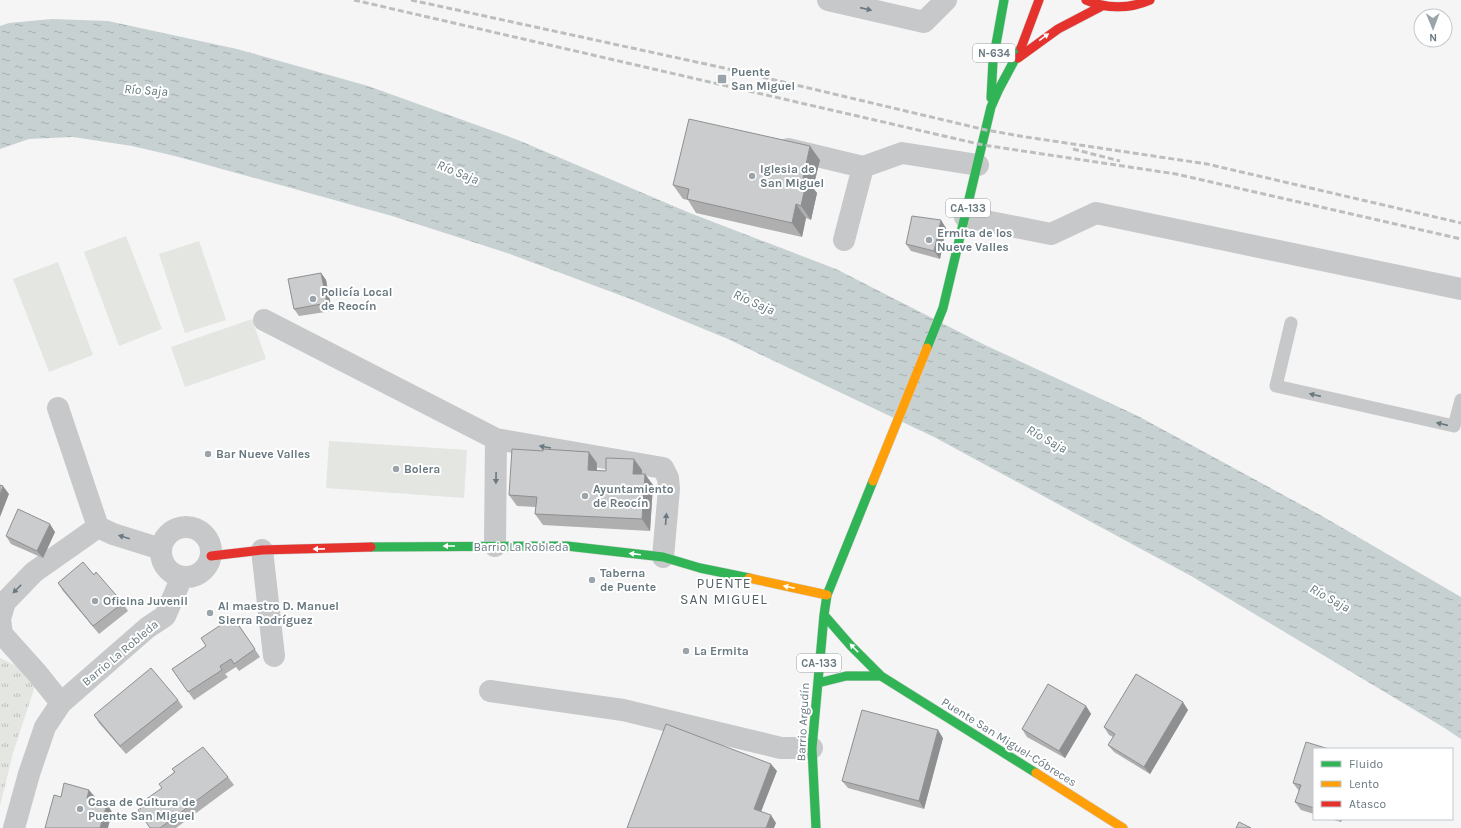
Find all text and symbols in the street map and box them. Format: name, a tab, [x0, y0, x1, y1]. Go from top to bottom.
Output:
one-way arrow	[860, 6, 872, 12]
north arrow	[1413, 8, 1453, 48]
text: N	[1429, 31, 1437, 44]
one-way arrow	[1039, 33, 1050, 41]
road number: N-634	[973, 44, 1015, 62]
place label: Puente San Miguel	[731, 65, 795, 93]
marker: Puente San Miguel	[716, 73, 728, 85]
water label: Río Saja	[124, 81, 169, 99]
water label: Río Saja	[435, 157, 481, 187]
place label: Iglesia de San Miguel	[760, 162, 824, 190]
marker: Iglesia de San Miguel	[747, 171, 757, 181]
road number: CA-133	[946, 199, 990, 217]
place label: Ermita de los Nueve Valles	[937, 226, 1012, 254]
marker: Ermita de los Nueve Valles	[924, 235, 934, 245]
place label: Policía Local de Reocín	[321, 285, 392, 313]
water label: Río Saja	[731, 286, 777, 318]
marker: Policía Local de Reocín	[308, 294, 318, 304]
one-way arrow	[1309, 391, 1321, 397]
one-way arrow	[1436, 420, 1448, 426]
water label: Río Saja	[1024, 422, 1070, 456]
one-way arrow	[539, 444, 551, 450]
place label: Bar Nueve Valles	[216, 447, 310, 461]
marker: Bar Nueve Valles	[203, 449, 213, 459]
place label: Bolera	[404, 462, 440, 476]
marker: Bolera	[391, 464, 401, 474]
one-way arrow	[493, 472, 499, 485]
place label: Ayuntamiento de Reocín	[593, 482, 674, 510]
marker: Ayuntamiento de Reocín	[580, 491, 590, 501]
one-way arrow	[663, 513, 669, 525]
one-way arrow	[117, 534, 129, 540]
street label: Barrio La Robleda	[473, 540, 569, 554]
one-way arrow	[442, 543, 455, 549]
one-way arrow	[313, 545, 325, 552]
one-way arrow	[629, 551, 641, 557]
place label: Taberna de Puente	[600, 566, 656, 594]
marker: Taberna de Puente	[587, 575, 597, 585]
district label: PUENTE SAN MIGUEL	[680, 575, 768, 608]
water label: Río Saja	[1307, 581, 1353, 615]
one-way arrow	[783, 583, 795, 589]
one-way arrow	[12, 584, 22, 594]
place label: Oficina Juvenil	[103, 594, 188, 608]
marker: Oficina Juvenil	[90, 596, 100, 606]
place label: Al maestro D. Manuel Sierra Rodríguez	[218, 599, 339, 627]
marker: Al maestro D. Manuel Sierra Rodríguez	[205, 608, 215, 618]
street label: Barrio La Robleda	[79, 617, 161, 689]
one-way arrow	[849, 643, 859, 653]
place label: La Ermita	[694, 644, 749, 658]
marker: La Ermita	[681, 646, 691, 656]
road number: CA-133	[797, 654, 841, 672]
street label: Barrio Argudín	[794, 682, 812, 762]
street label: Puente San Miguel-Cóbreces	[939, 695, 1079, 789]
legend	[1313, 748, 1453, 820]
text: Fluido	[1349, 757, 1383, 771]
text: Lento	[1349, 777, 1379, 791]
place label: Casa de Cultura de Puente San Miguel	[88, 795, 195, 823]
text: Atasco	[1349, 797, 1386, 811]
marker: Casa de Cultura de Puente San Miguel	[75, 804, 85, 814]

